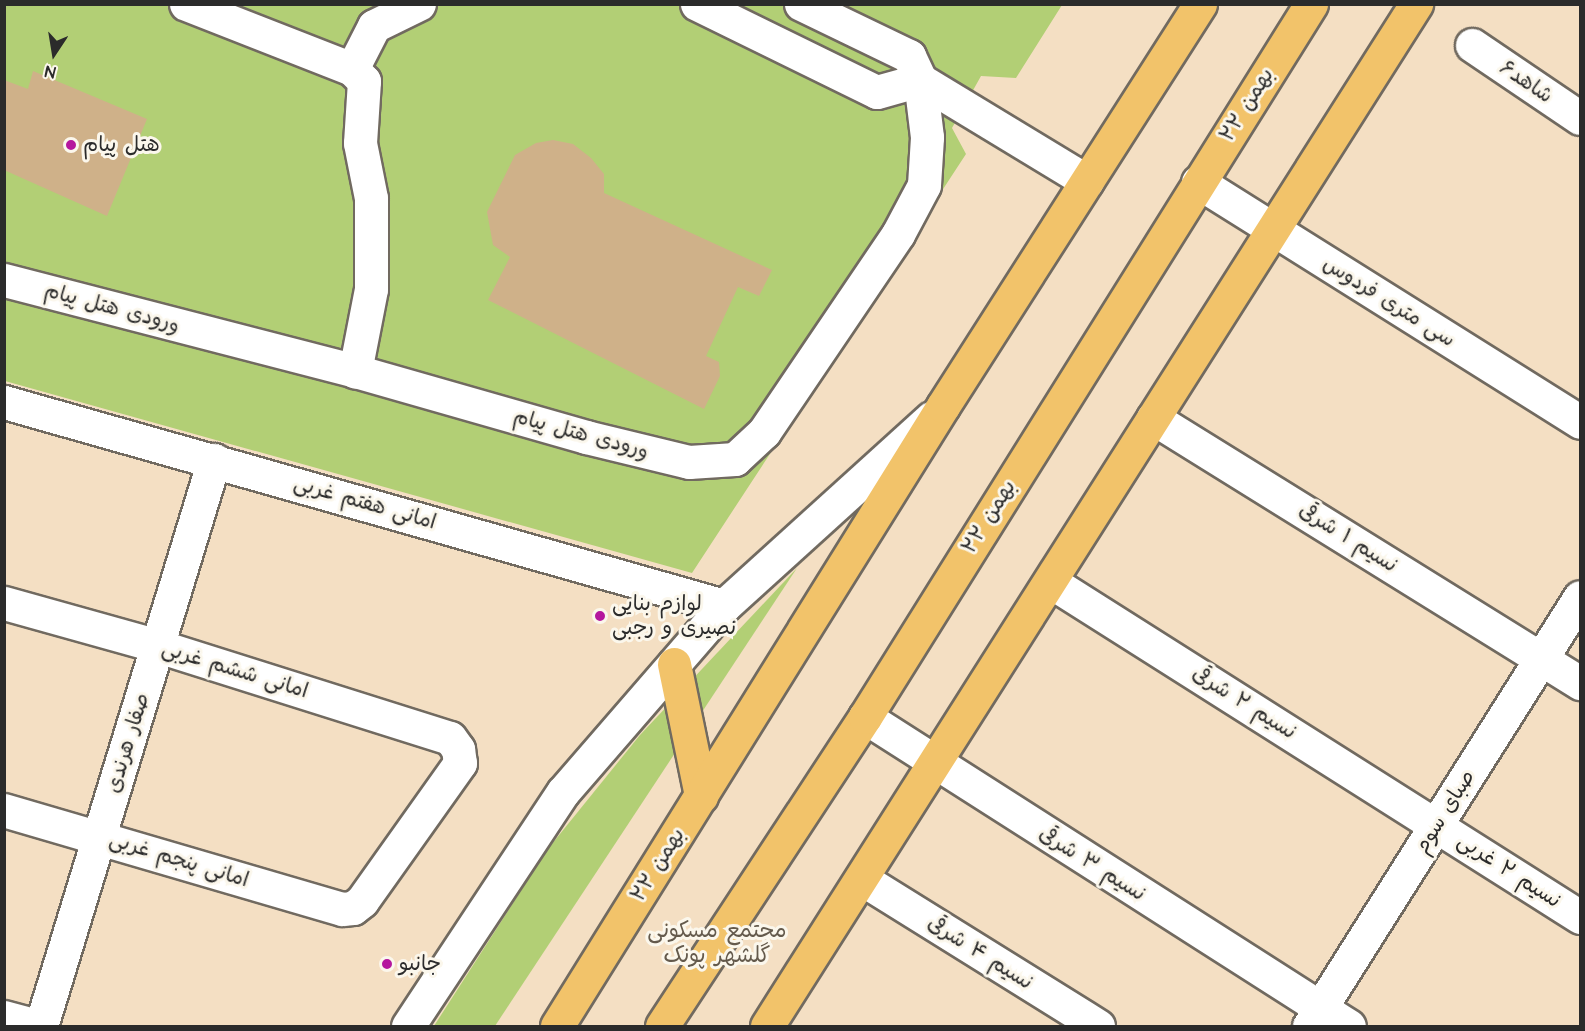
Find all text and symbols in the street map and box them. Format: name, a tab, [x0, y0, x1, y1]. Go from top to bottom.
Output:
north arrow	[24, 24, 84, 84]
street label: شاهد۶	[1495, 55, 1557, 109]
text: N	[43, 60, 57, 83]
street label: ۲۲ بهمن	[1215, 64, 1279, 146]
place label: هتل پیام	[83, 132, 160, 158]
marker: هتل پیام	[64, 138, 78, 152]
street label: سی متری فردوس	[1318, 251, 1460, 353]
street label: ورودی هتل پیام	[42, 278, 182, 338]
street label: ورودی هتل پیام	[511, 404, 651, 464]
street label: امانی هفتم غربی	[291, 471, 439, 535]
street label: ۲۲ بهمن	[957, 476, 1021, 558]
street label: نسیم ۱ شرقی	[1294, 498, 1402, 578]
place label: لوازم بنایی نصیری و رجبی	[612, 591, 736, 641]
marker: لوازم بنایی نصیری و رجبی	[593, 609, 607, 623]
street label: امانی ششم غربی	[159, 636, 311, 704]
street label: نسیم ۲ شرقی	[1187, 661, 1301, 745]
street label: صفار هرندی	[101, 690, 155, 796]
street label: صبای سوم	[1409, 765, 1481, 859]
street label: نسیم ۳ شرقی	[1034, 821, 1150, 907]
street label: ۲۲ بهمن	[626, 824, 690, 906]
street label: امانی پنجم غربی	[106, 827, 252, 893]
street label: نسیم ۲ غربی	[1453, 828, 1565, 914]
street label: نسیم ۴ شرقی	[923, 911, 1037, 995]
district label: مجتمع مسکونی گلشهر پونک	[647, 917, 787, 968]
place label: جانبو	[399, 951, 441, 977]
marker: جانبو	[380, 957, 394, 971]

